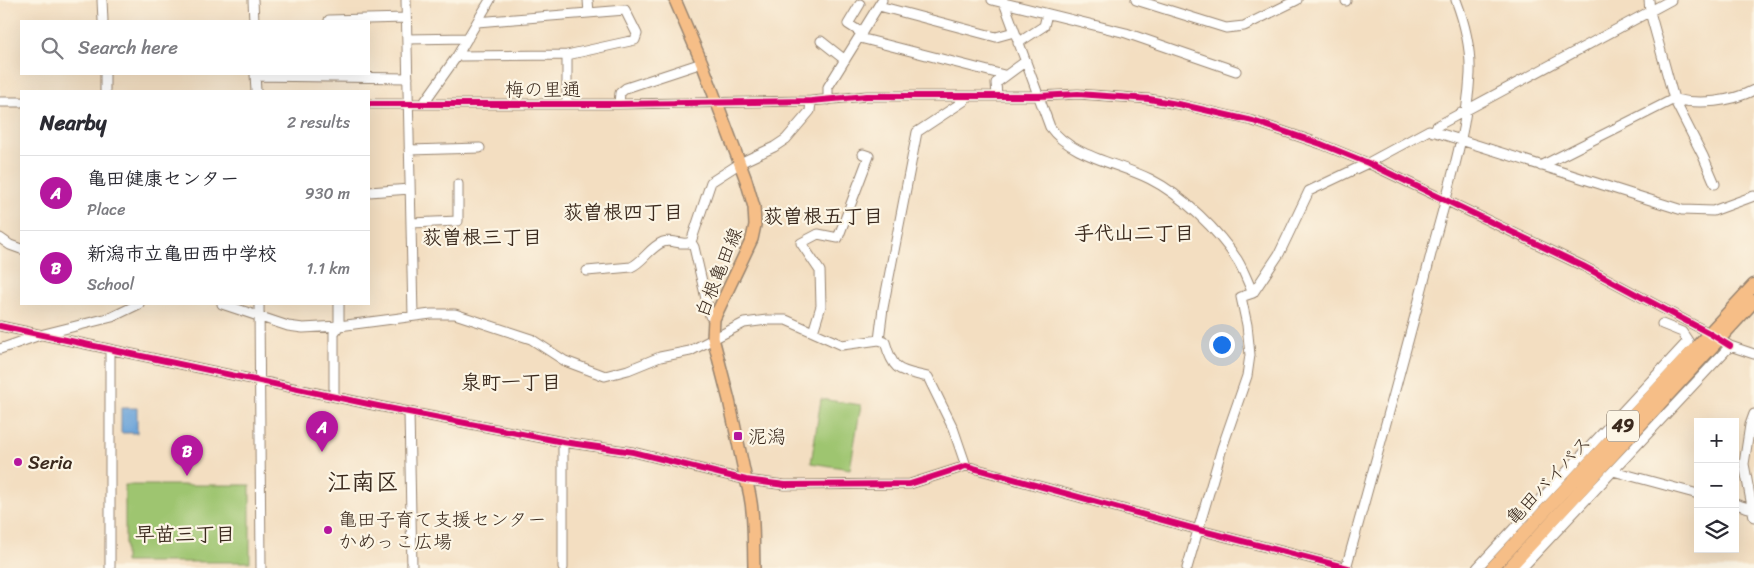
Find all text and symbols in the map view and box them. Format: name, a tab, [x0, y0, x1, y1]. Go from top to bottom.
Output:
search box	[20, 20, 370, 75]
text: Search here	[78, 31, 178, 64]
icon: search	[38, 34, 66, 62]
street label: 梅の里通	[505, 73, 581, 106]
text: Nearby	[40, 104, 106, 142]
text: 2 results	[287, 108, 350, 137]
text: 亀田健康センター	[87, 162, 239, 195]
text: A	[51, 179, 61, 208]
text: 930 m	[305, 179, 350, 208]
text: Place	[87, 195, 126, 224]
district label: 荻曽根四丁目	[563, 195, 683, 230]
district label: 荻曽根五丁目	[763, 199, 883, 234]
district label: 手代山二丁目	[1074, 216, 1194, 251]
district label: 荻曽根三丁目	[422, 220, 542, 255]
street label: 白根亀田線	[685, 222, 752, 322]
text: 新潟市立亀田西中学校	[87, 237, 277, 270]
text: B	[51, 254, 61, 283]
text: 1.1 km	[306, 254, 350, 283]
text: School	[87, 270, 134, 299]
your location	[1209, 332, 1235, 358]
district label: 泉町一丁目	[461, 365, 561, 400]
pin: A	[306, 411, 338, 452]
road number: 49	[1607, 411, 1639, 442]
map controls	[1694, 418, 1739, 553]
button: +	[1694, 418, 1739, 463]
place label: 泥潟	[748, 420, 786, 453]
street label: 亀田バイパス	[1498, 428, 1599, 533]
marker: 泥潟	[732, 430, 744, 442]
pin: B	[171, 435, 203, 476]
place label: Seria	[28, 446, 73, 479]
marker: Seria	[12, 456, 24, 468]
district label: 江南区	[327, 461, 399, 503]
button: −	[1694, 463, 1739, 508]
place label: 亀田子育て支援センター かめっこ広場	[338, 503, 546, 558]
button: layers	[1694, 508, 1739, 553]
district label: 早苗三丁目	[135, 517, 235, 552]
marker: 亀田子育て支援センター かめっこ広場	[322, 524, 334, 536]

